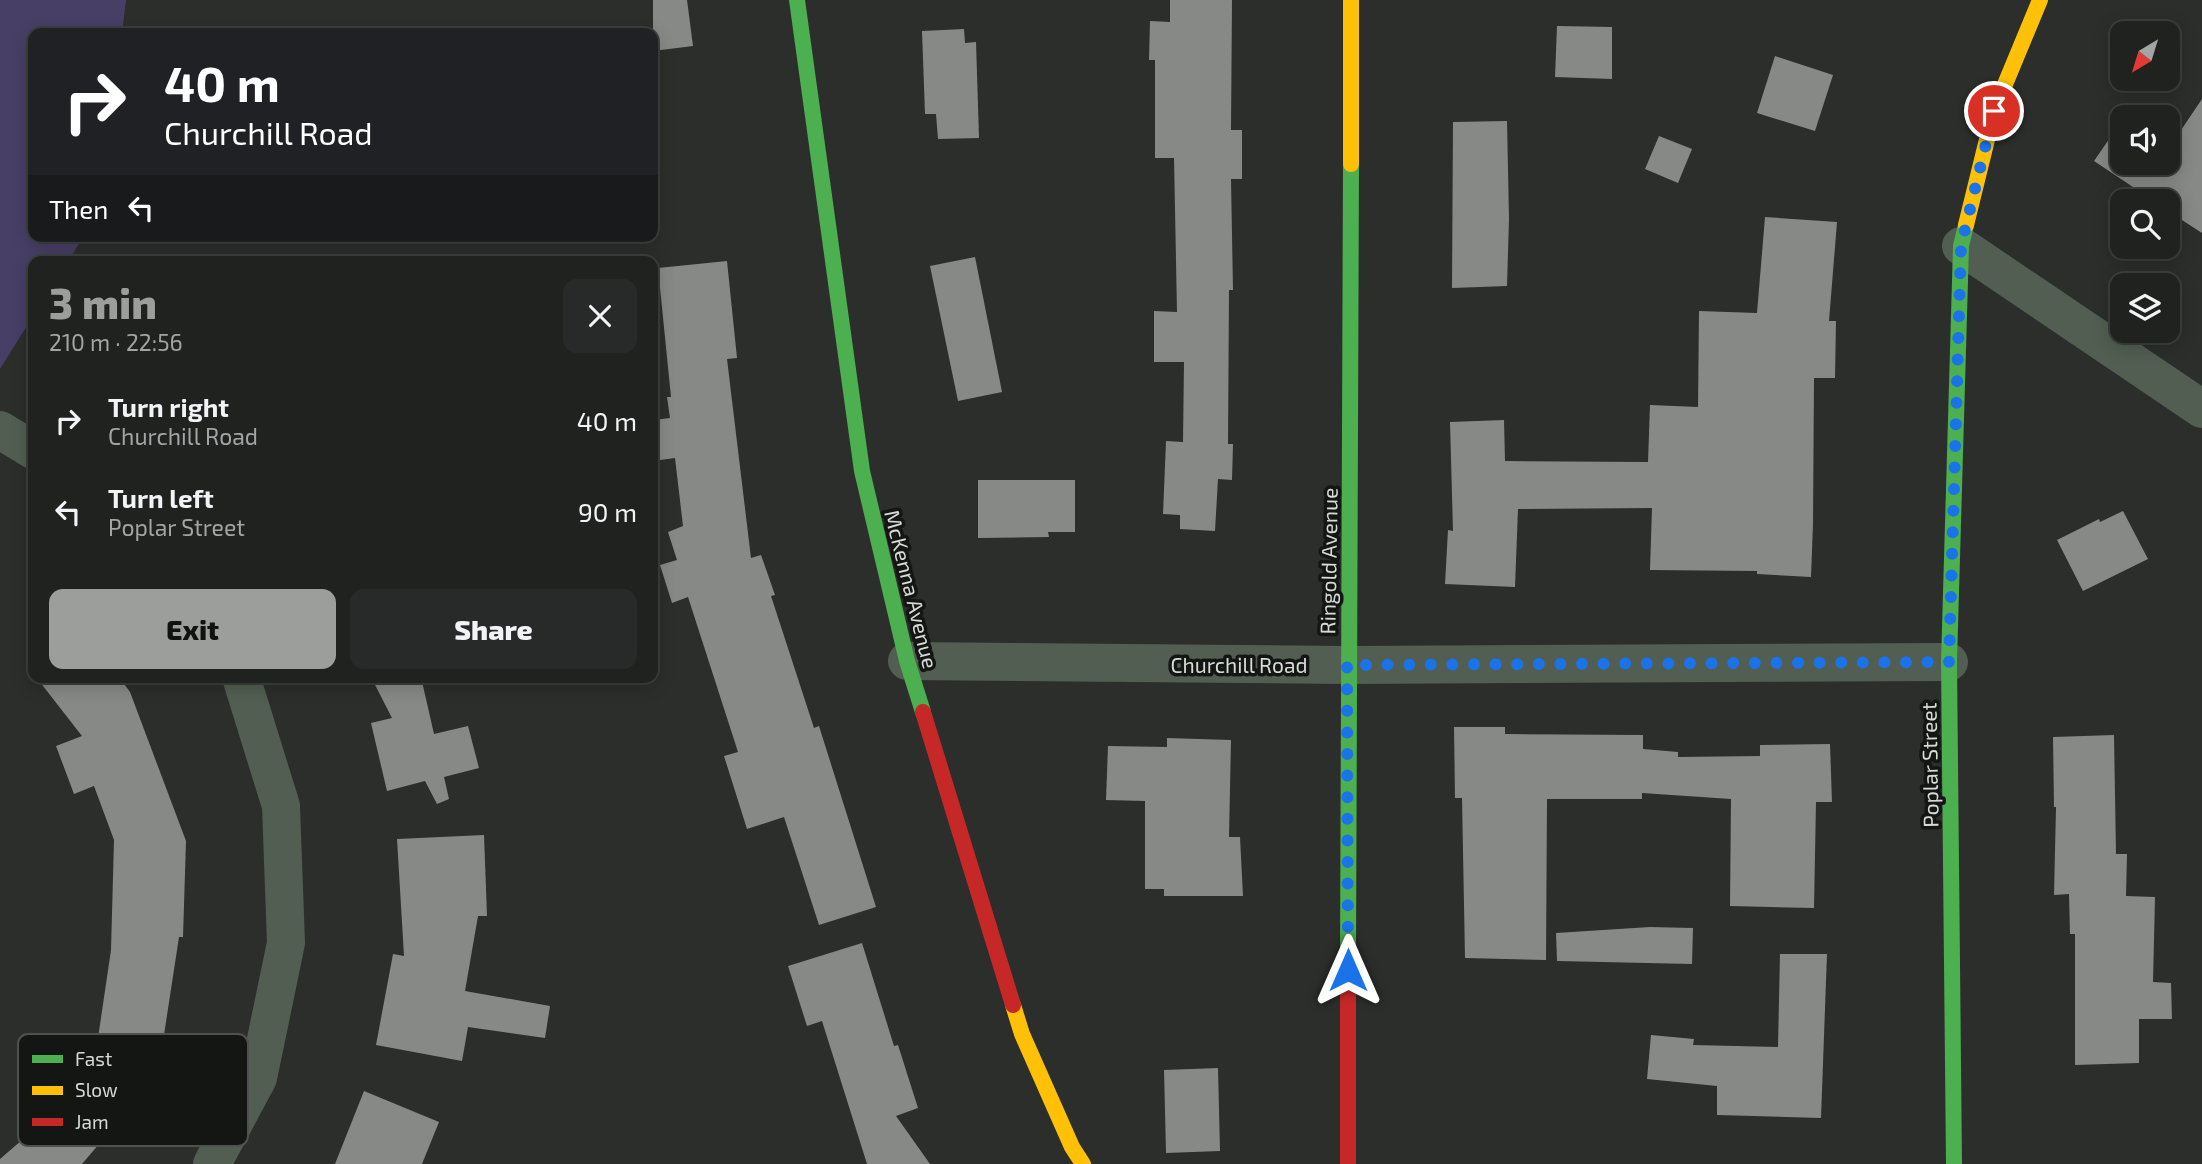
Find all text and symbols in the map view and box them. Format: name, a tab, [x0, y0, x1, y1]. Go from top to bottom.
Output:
north arrow	[2110, 21, 2180, 91]
map controls	[2110, 21, 2180, 343]
text: 40 m	[164, 53, 280, 112]
icon: right	[49, 56, 140, 147]
pin	[1964, 81, 2024, 141]
icon: arrive	[1975, 92, 2013, 130]
button: sound	[2110, 105, 2180, 175]
text: Churchill Road	[164, 113, 373, 151]
icon: left	[122, 189, 160, 227]
button: search	[2110, 189, 2180, 259]
text: Then	[49, 193, 108, 224]
button: layers	[2110, 273, 2180, 343]
text: 3 min	[49, 277, 157, 327]
button: close	[563, 279, 637, 353]
text: 210 m · 22:56	[49, 328, 183, 356]
text: Turn right	[108, 391, 229, 422]
icon: right	[49, 402, 87, 440]
text: 40 m	[577, 405, 637, 436]
text: Churchill Road	[108, 422, 258, 450]
text: Turn left	[108, 482, 214, 513]
street label: Ringold Avenue	[1314, 487, 1342, 635]
icon: left	[49, 493, 87, 531]
text: 90 m	[578, 496, 637, 527]
street label: McKenna Avenue	[880, 507, 944, 671]
text: Poplar Street	[108, 513, 245, 541]
button: Exit	[49, 589, 336, 669]
button: Share	[350, 589, 637, 669]
street label: Churchill Road	[1171, 652, 1307, 677]
street label: Poplar Street	[1915, 702, 1943, 828]
position arrow	[1311, 933, 1385, 1007]
legend	[18, 1034, 248, 1146]
text: Fast	[75, 1047, 112, 1070]
text: Slow	[75, 1078, 118, 1101]
text: Jam	[75, 1110, 109, 1133]

